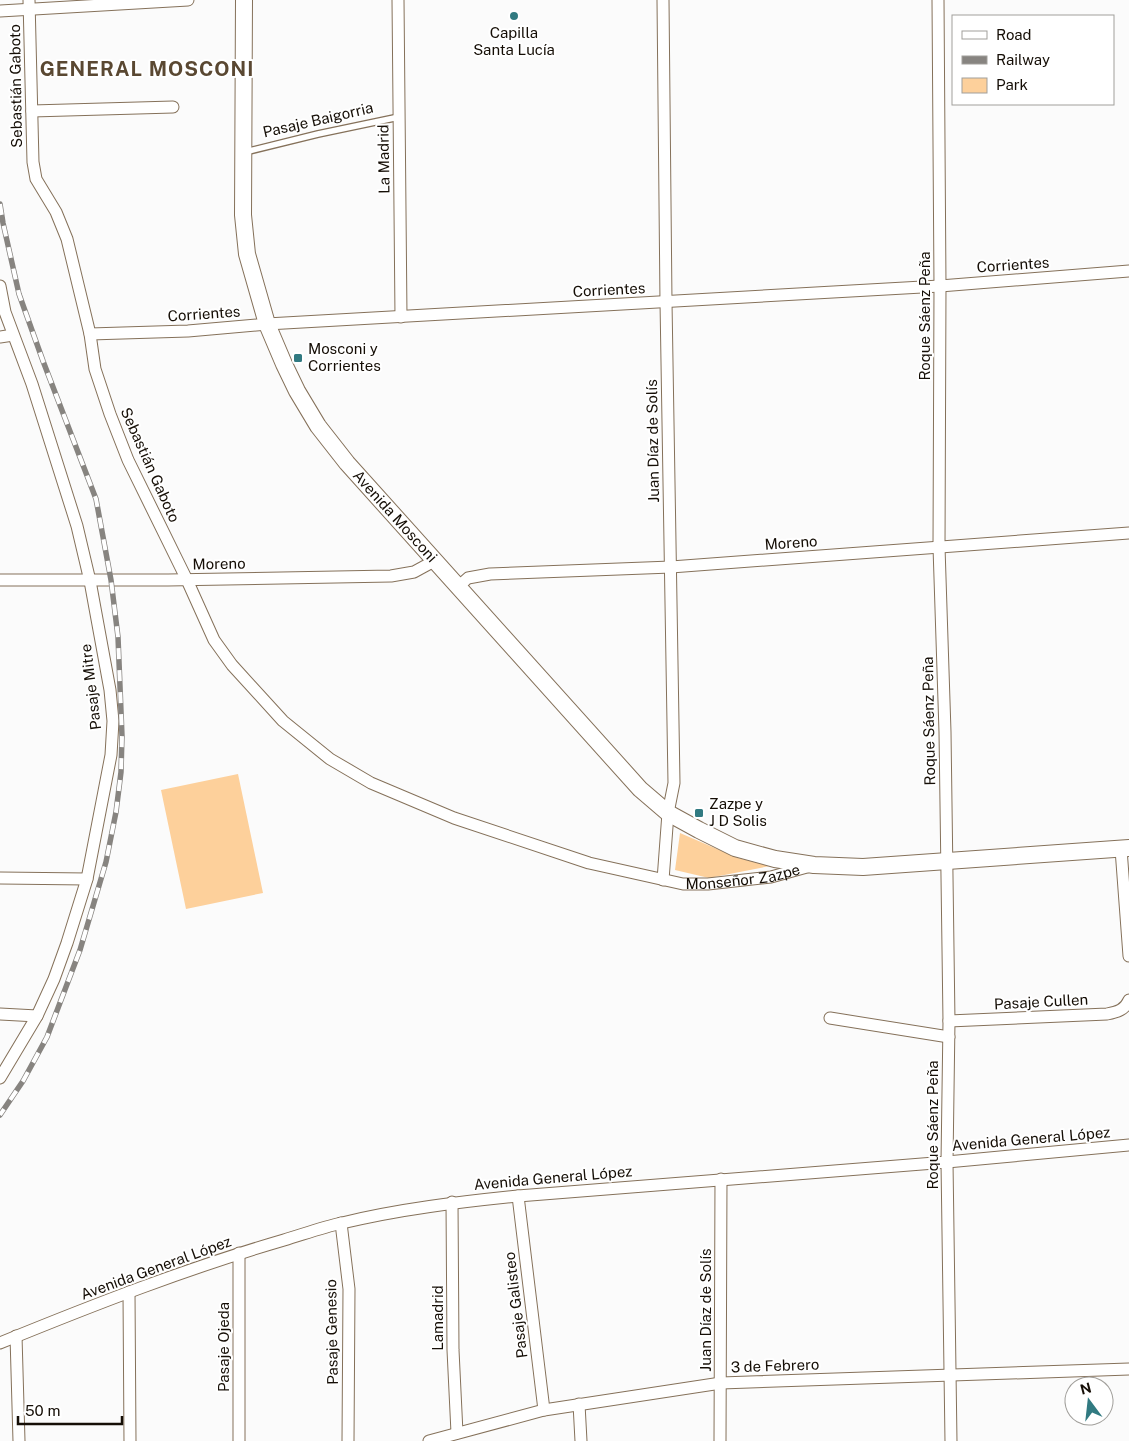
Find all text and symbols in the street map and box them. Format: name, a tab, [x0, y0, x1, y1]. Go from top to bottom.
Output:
marker: Capilla Santa Lucía	[508, 10, 520, 22]
legend	[952, 15, 1114, 105]
street label: Sebastián Gaboto	[6, 24, 25, 148]
place label: Capilla Santa Lucía	[473, 24, 555, 58]
text: Road	[996, 26, 1032, 43]
text: Railway	[996, 51, 1050, 68]
district label: GENERAL MOSCONI	[40, 57, 254, 81]
text: Park	[996, 76, 1028, 93]
street label: Pasaje Baigorria	[261, 99, 375, 140]
street label: La Madrid	[374, 124, 393, 194]
street label: Roque Sáenz Peña	[916, 251, 933, 381]
street label: Corrientes	[976, 253, 1050, 276]
street label: Corrientes	[572, 279, 646, 300]
street label: Corrientes	[167, 302, 241, 325]
place label: Mosconi y Corrientes	[308, 340, 381, 374]
marker: Mosconi y Corrientes	[292, 352, 304, 364]
street label: Juan Díaz de Solís	[643, 379, 662, 503]
street label: Sebastián Gaboto	[118, 405, 183, 525]
street label: Avenida Mosconi	[350, 467, 441, 565]
street label: Moreno	[764, 532, 818, 553]
street label: Moreno	[192, 555, 246, 572]
street label: Pasaje Mitre	[77, 643, 104, 731]
street label: Roque Sáenz Peña	[919, 656, 938, 786]
place label: Zazpe y J D Solis	[709, 795, 767, 829]
marker: Zazpe y J D Solis	[693, 807, 705, 819]
street label: Monseñor Zazpe	[686, 860, 802, 892]
street label: Pasaje Cullen	[993, 991, 1089, 1012]
street label: Roque Sáenz Peña	[924, 1060, 941, 1190]
street label: Avenida General López	[951, 1123, 1111, 1154]
street label: Avenida General López	[473, 1162, 633, 1193]
street label: Avenida General López	[78, 1232, 233, 1303]
street label: Juan Díaz de Solís	[697, 1248, 714, 1372]
street label: Pasaje Galisteo	[501, 1251, 530, 1359]
street label: Pasaje Genesio	[322, 1279, 341, 1385]
street label: Lamadrid	[429, 1285, 446, 1351]
street label: Pasaje Ojeda	[215, 1302, 232, 1392]
street label: 3 de Febrero	[730, 1355, 819, 1376]
north arrow	[1064, 1376, 1114, 1426]
text: N	[1078, 1379, 1093, 1398]
scale bar	[18, 1394, 121, 1426]
text: 50 m	[25, 1402, 60, 1419]

